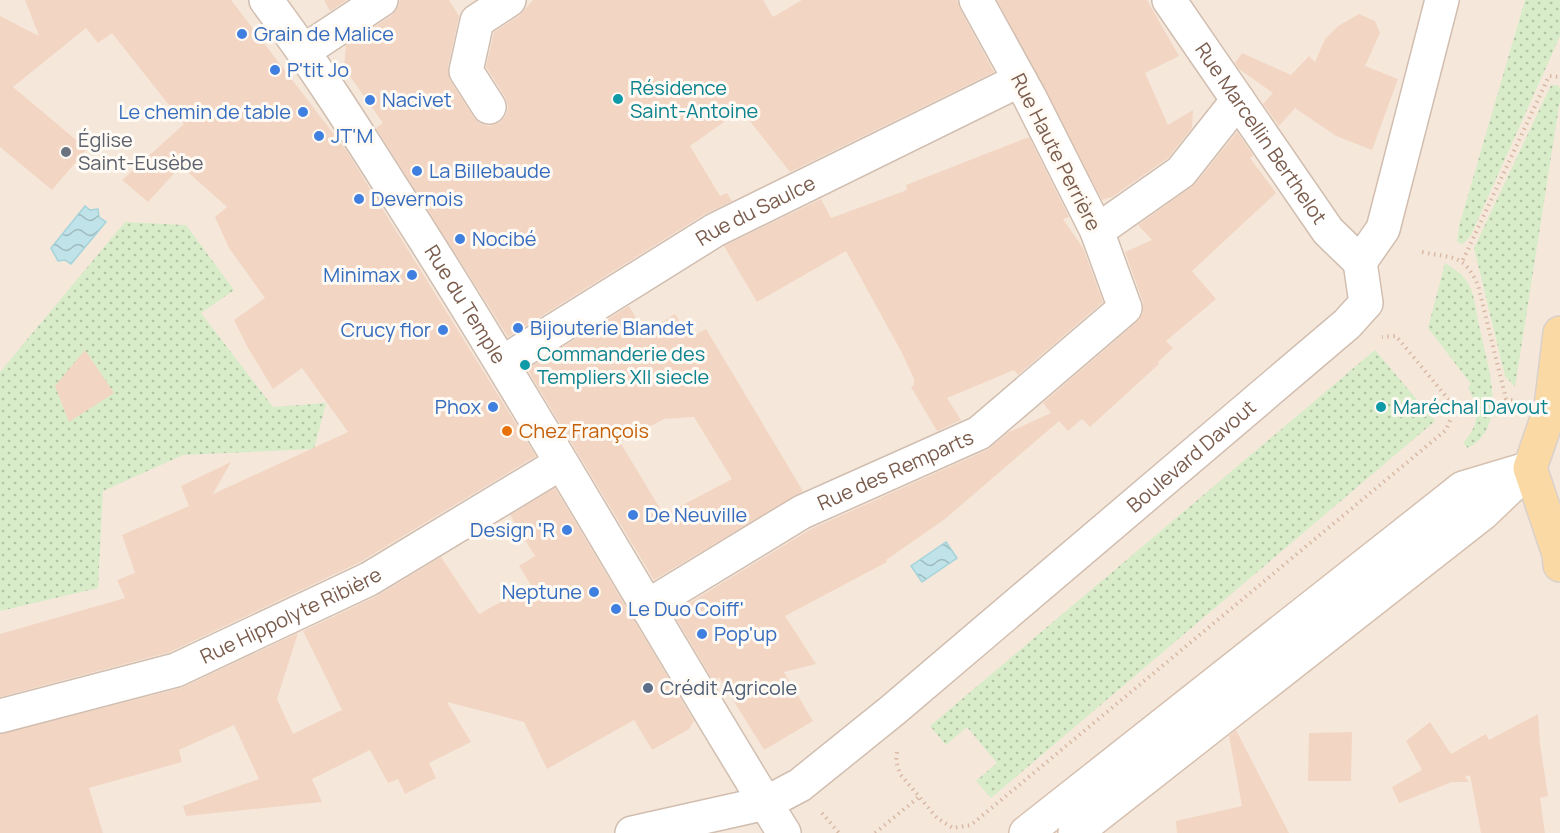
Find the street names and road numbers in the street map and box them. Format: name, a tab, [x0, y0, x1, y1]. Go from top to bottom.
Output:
street label: Rue Marcellin Berthelot	[1189, 37, 1333, 229]
street label: Rue Haute Perrière	[1005, 68, 1108, 235]
street label: Rue du Saulce	[690, 169, 820, 252]
street label: Rue du Temple	[419, 240, 513, 369]
street label: Boulevard Davout	[1121, 393, 1261, 518]
street label: Rue des Remparts	[813, 423, 977, 516]
street label: Rue Hippolyte Ribière	[196, 561, 386, 670]

